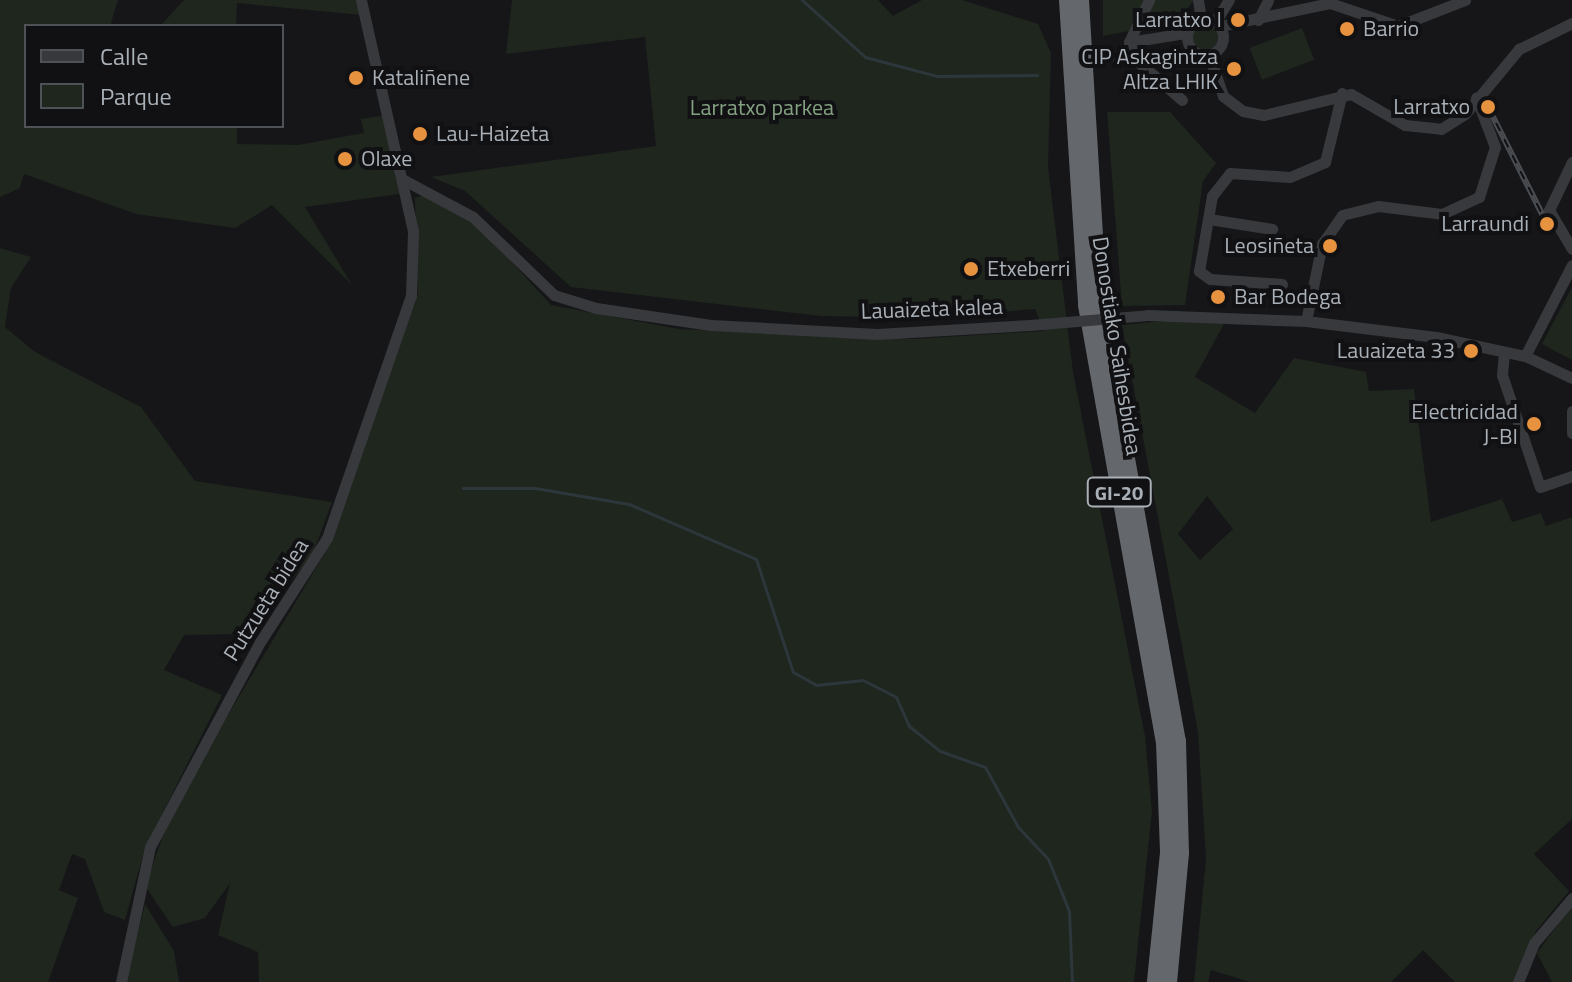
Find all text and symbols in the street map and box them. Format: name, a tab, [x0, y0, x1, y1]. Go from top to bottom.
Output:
place label: Larratxo I	[1135, 7, 1222, 33]
marker: Larratxo I	[1229, 11, 1247, 29]
place label: Barrio	[1363, 16, 1419, 42]
marker: Barrio	[1338, 20, 1356, 38]
legend	[24, 24, 284, 128]
text: Calle	[100, 38, 148, 74]
place label: CIP Askagintza Altza LHIK	[1081, 43, 1218, 94]
marker: CIP Askagintza Altza LHIK	[1225, 60, 1243, 78]
place label: Kataliñene	[372, 65, 470, 91]
marker: Kataliñene	[347, 69, 365, 87]
text: Parque	[100, 78, 172, 114]
place label: Larratxo	[1393, 94, 1470, 120]
park label: Larratxo parkea	[690, 95, 834, 121]
marker: Larratxo	[1477, 96, 1499, 118]
place label: Lau-Haizeta	[436, 121, 549, 147]
marker: Lau-Haizeta	[411, 125, 429, 143]
place label: Olaxe	[361, 146, 412, 172]
marker: Olaxe	[336, 150, 354, 168]
place label: Larraundi	[1441, 211, 1529, 237]
marker: Larraundi	[1536, 213, 1558, 235]
place label: Leosiñeta	[1224, 233, 1314, 259]
street label: Donostiako Saihesbidea	[1087, 235, 1147, 457]
marker: Leosiñeta	[1321, 237, 1339, 255]
place label: Etxeberri	[987, 256, 1070, 282]
marker: Etxeberri	[962, 260, 980, 278]
place label: Bar Bodega	[1234, 284, 1341, 310]
marker: Bar Bodega	[1209, 288, 1227, 306]
street label: Lauaizeta kalea	[860, 293, 1004, 325]
place label: Lauaizeta 33	[1337, 338, 1455, 364]
marker: Lauaizeta 33	[1462, 342, 1480, 360]
place label: Electricidad J-BI	[1411, 398, 1518, 450]
marker: Electricidad J-BI	[1525, 415, 1543, 433]
road number: GI-20	[1085, 476, 1153, 508]
street label: Putzueta bidea	[218, 534, 314, 666]

